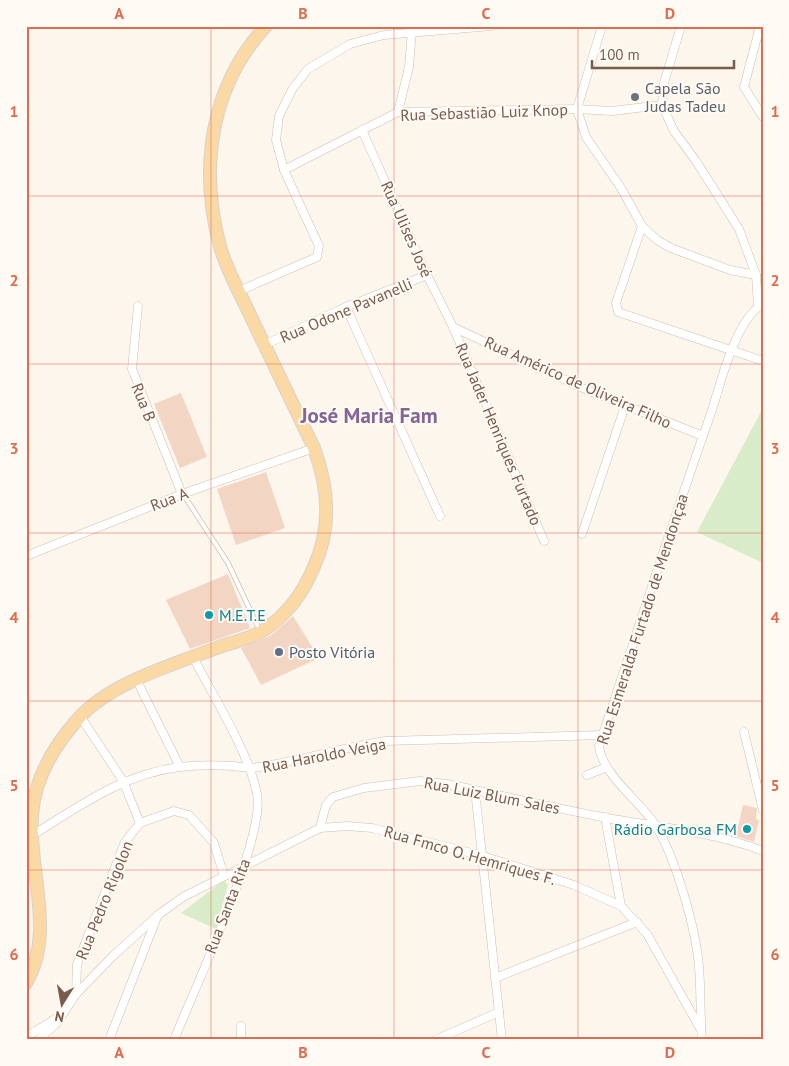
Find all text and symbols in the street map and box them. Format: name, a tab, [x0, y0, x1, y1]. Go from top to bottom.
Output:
text: A	[114, 3, 124, 23]
text: B	[298, 3, 308, 23]
text: C	[482, 3, 491, 23]
text: D	[665, 3, 675, 23]
scale bar	[592, 38, 734, 70]
text: 100 m	[599, 45, 640, 64]
place label: Capela São Judas Tadeu	[644, 78, 726, 116]
marker: Capela São Judas Tadeu	[629, 91, 641, 103]
street label: Rua Sebastião Luiz Knop	[400, 99, 568, 125]
text: 1	[9, 101, 19, 121]
text: 1	[770, 101, 780, 121]
street label: Rua Ulises José	[377, 178, 437, 280]
text: 2	[9, 270, 19, 290]
text: 2	[770, 270, 780, 290]
street label: Rua Odone Pavanelli	[277, 273, 415, 347]
street label: Rua Américo de Oliveira Filho	[481, 332, 675, 432]
street label: Rua Jader Henriques Furtado	[451, 340, 547, 528]
street label: Rua B	[127, 380, 161, 424]
district label: José Maria Fam	[299, 402, 438, 429]
text: 3	[9, 438, 19, 458]
text: 3	[770, 438, 780, 458]
street label: Rua A	[147, 482, 191, 515]
street label: Rua Esmeralda Furtado de Mendonçaa	[592, 491, 692, 747]
place label: M.E.T.E	[219, 605, 266, 625]
text: 4	[9, 607, 19, 627]
text: 4	[770, 607, 780, 627]
marker: M.E.T.E	[203, 609, 215, 621]
place label: Posto Vitória	[289, 642, 375, 662]
marker: Posto Vitória	[273, 646, 285, 658]
street label: Rua Haroldo Veiga	[260, 733, 388, 777]
street label: Rua Luiz Blum Sales	[422, 772, 562, 818]
text: 5	[9, 775, 19, 795]
text: 5	[770, 775, 780, 795]
place label: Rádio Garbosa FM	[614, 819, 737, 839]
street label: Rua Fmco O. Hemriques F.	[382, 821, 558, 889]
marker: Rádio Garbosa FM	[741, 823, 753, 835]
street label: Rua Pedro Rigolon	[71, 838, 137, 962]
street label: Rua Santa Rita	[200, 856, 254, 956]
text: 6	[9, 944, 19, 964]
text: 6	[770, 944, 780, 964]
north arrow	[38, 978, 88, 1028]
text: N	[53, 1007, 66, 1026]
text: A	[114, 1042, 124, 1062]
text: B	[298, 1042, 308, 1062]
text: C	[482, 1042, 491, 1062]
text: D	[665, 1042, 675, 1062]

